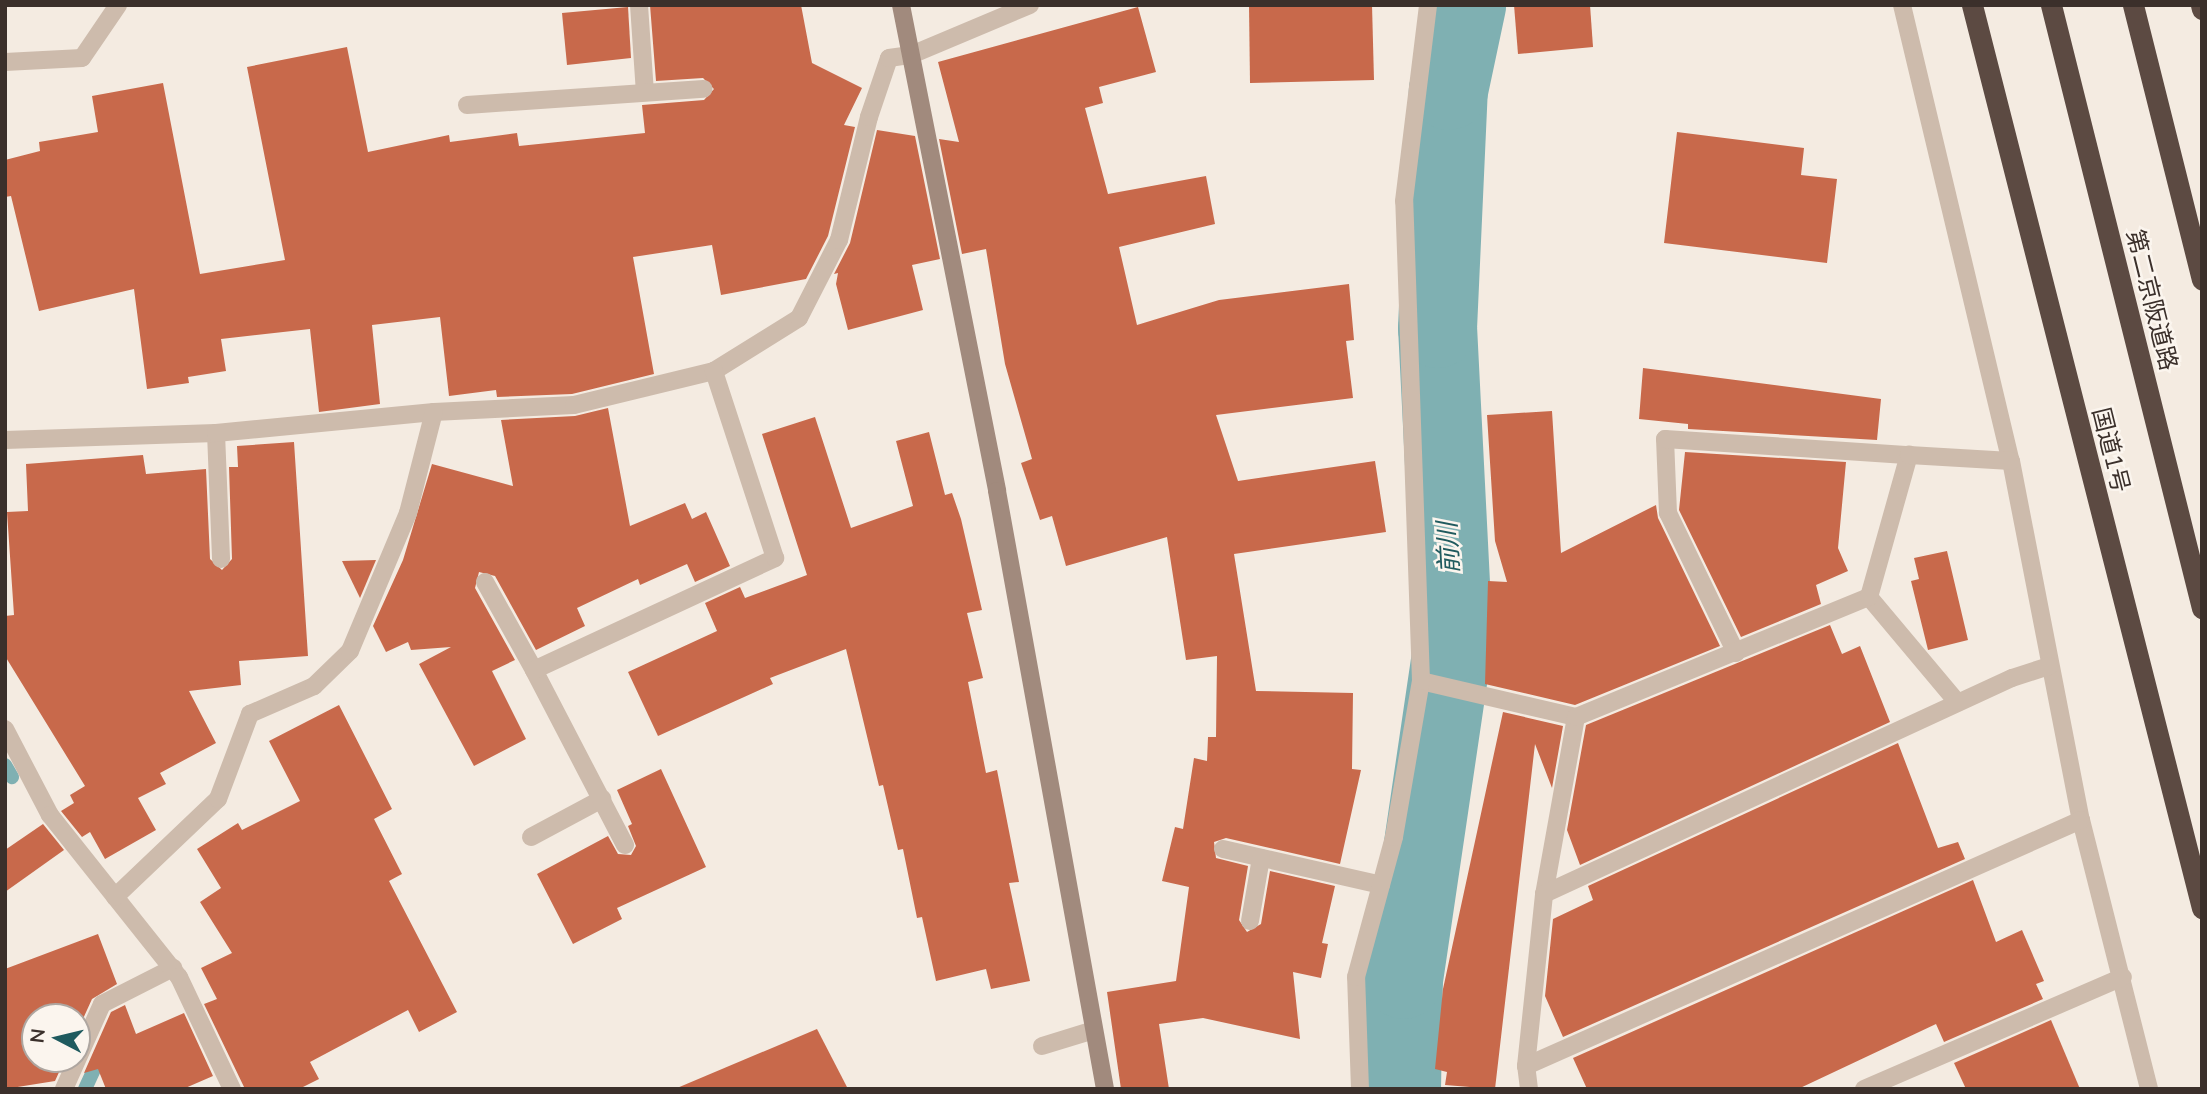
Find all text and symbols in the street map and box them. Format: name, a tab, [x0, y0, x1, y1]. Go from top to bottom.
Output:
street label: 第二京阪道路	[2121, 227, 2183, 373]
street label: 国道1号	[2087, 405, 2135, 495]
water label: 前川	[1431, 521, 1465, 575]
north arrow	[21, 1003, 91, 1073]
text: N	[24, 1027, 50, 1044]

